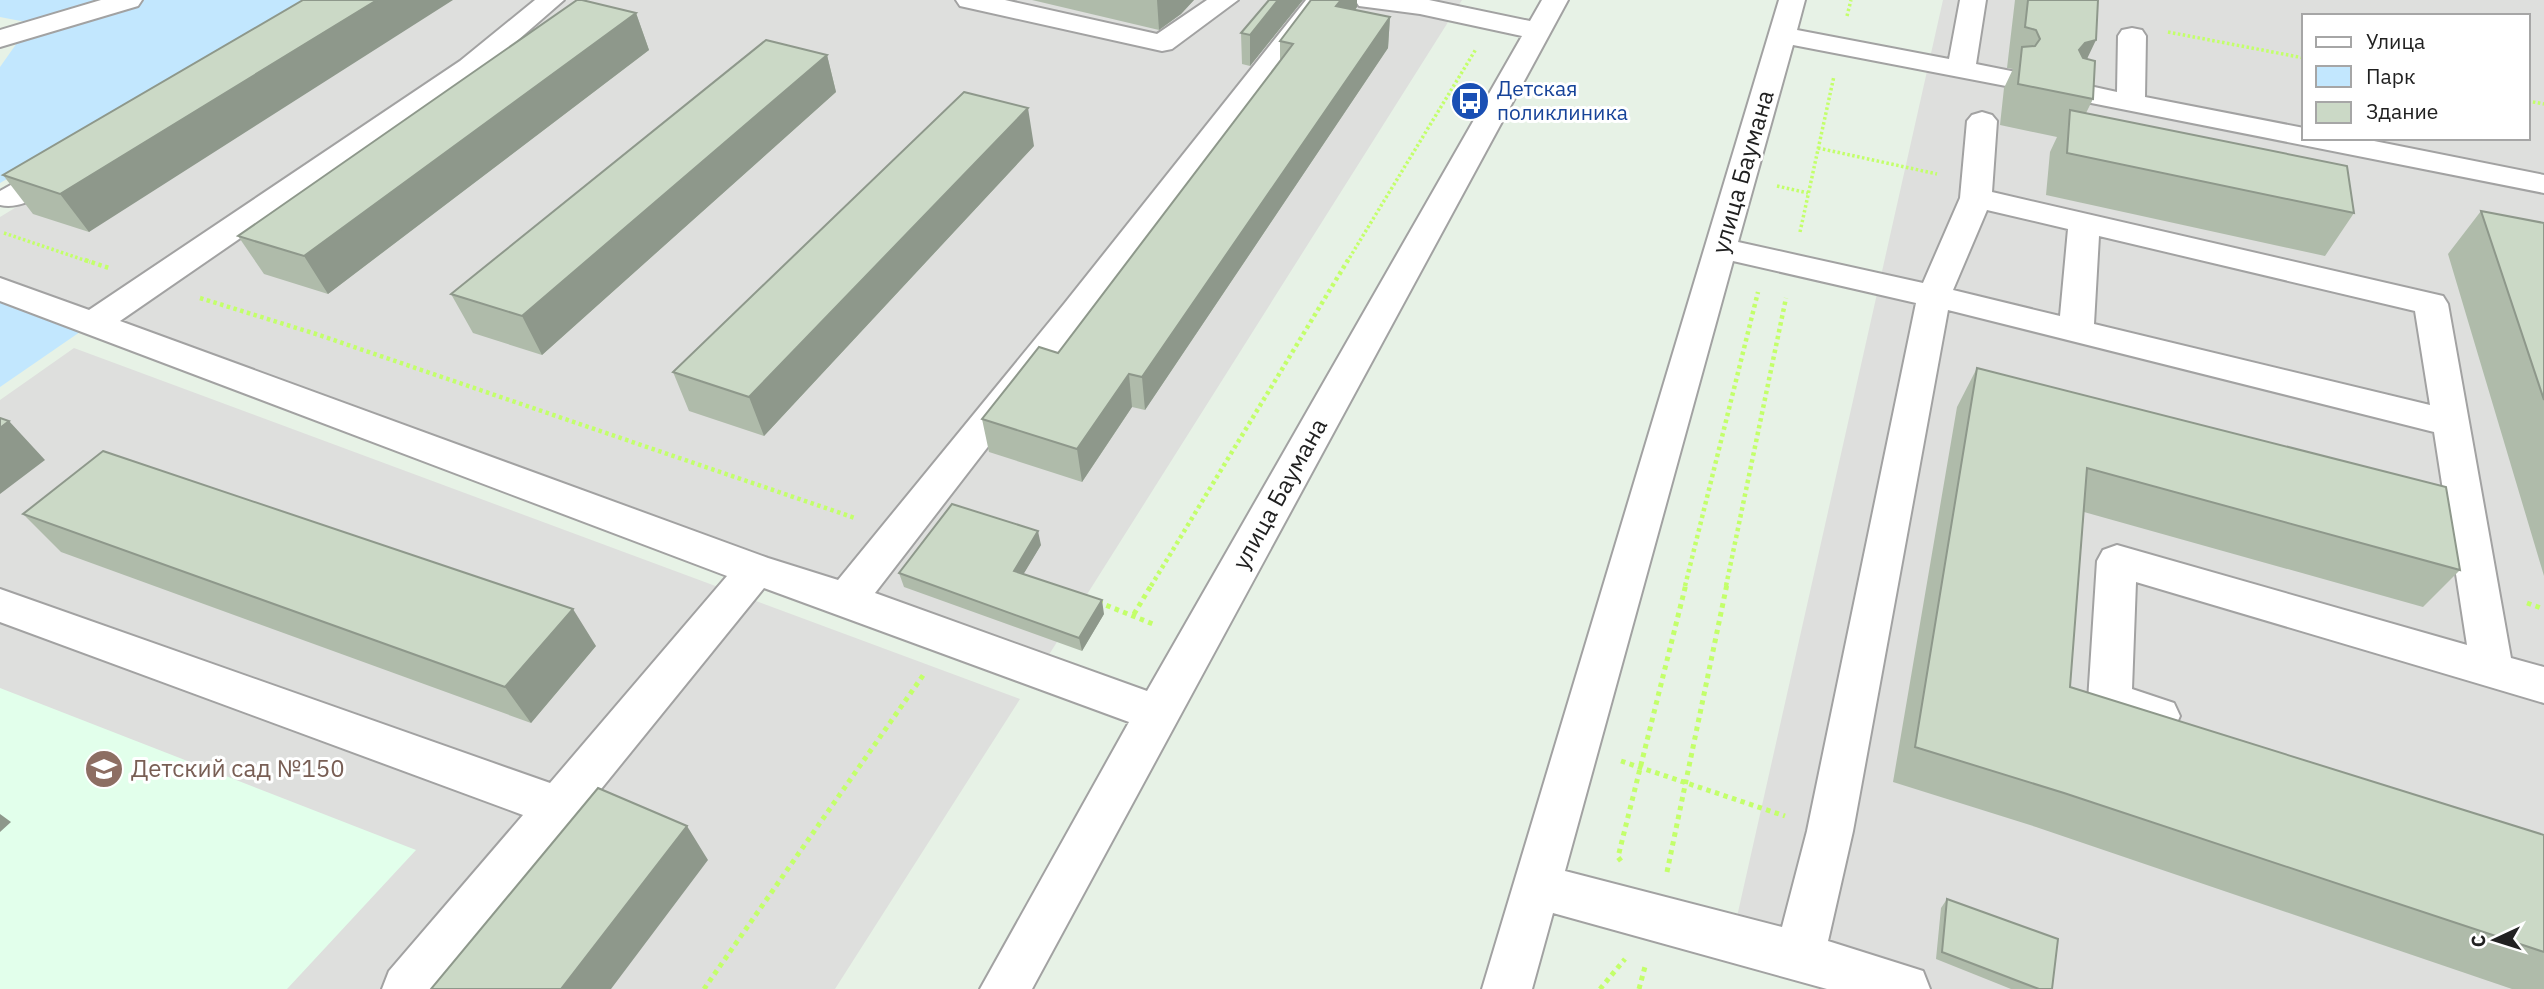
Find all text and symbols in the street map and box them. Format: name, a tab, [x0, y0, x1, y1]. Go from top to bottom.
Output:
legend	[2302, 14, 2530, 140]
text: Улица	[2366, 27, 2425, 55]
text: Парк	[2366, 62, 2416, 90]
place label: Детская поликлиника	[1497, 74, 1628, 126]
bus stop icon: Детская поликлиника	[1449, 80, 1491, 122]
street label: улица Баумана	[1703, 86, 1781, 257]
text: Здание	[2366, 97, 2438, 125]
street label: улица Баумана	[1224, 412, 1334, 575]
school or university icon: Детский сад №150	[83, 748, 125, 790]
place label: Детский сад №150	[131, 752, 345, 784]
north arrow	[2460, 905, 2530, 975]
text: С	[2466, 934, 2490, 948]

